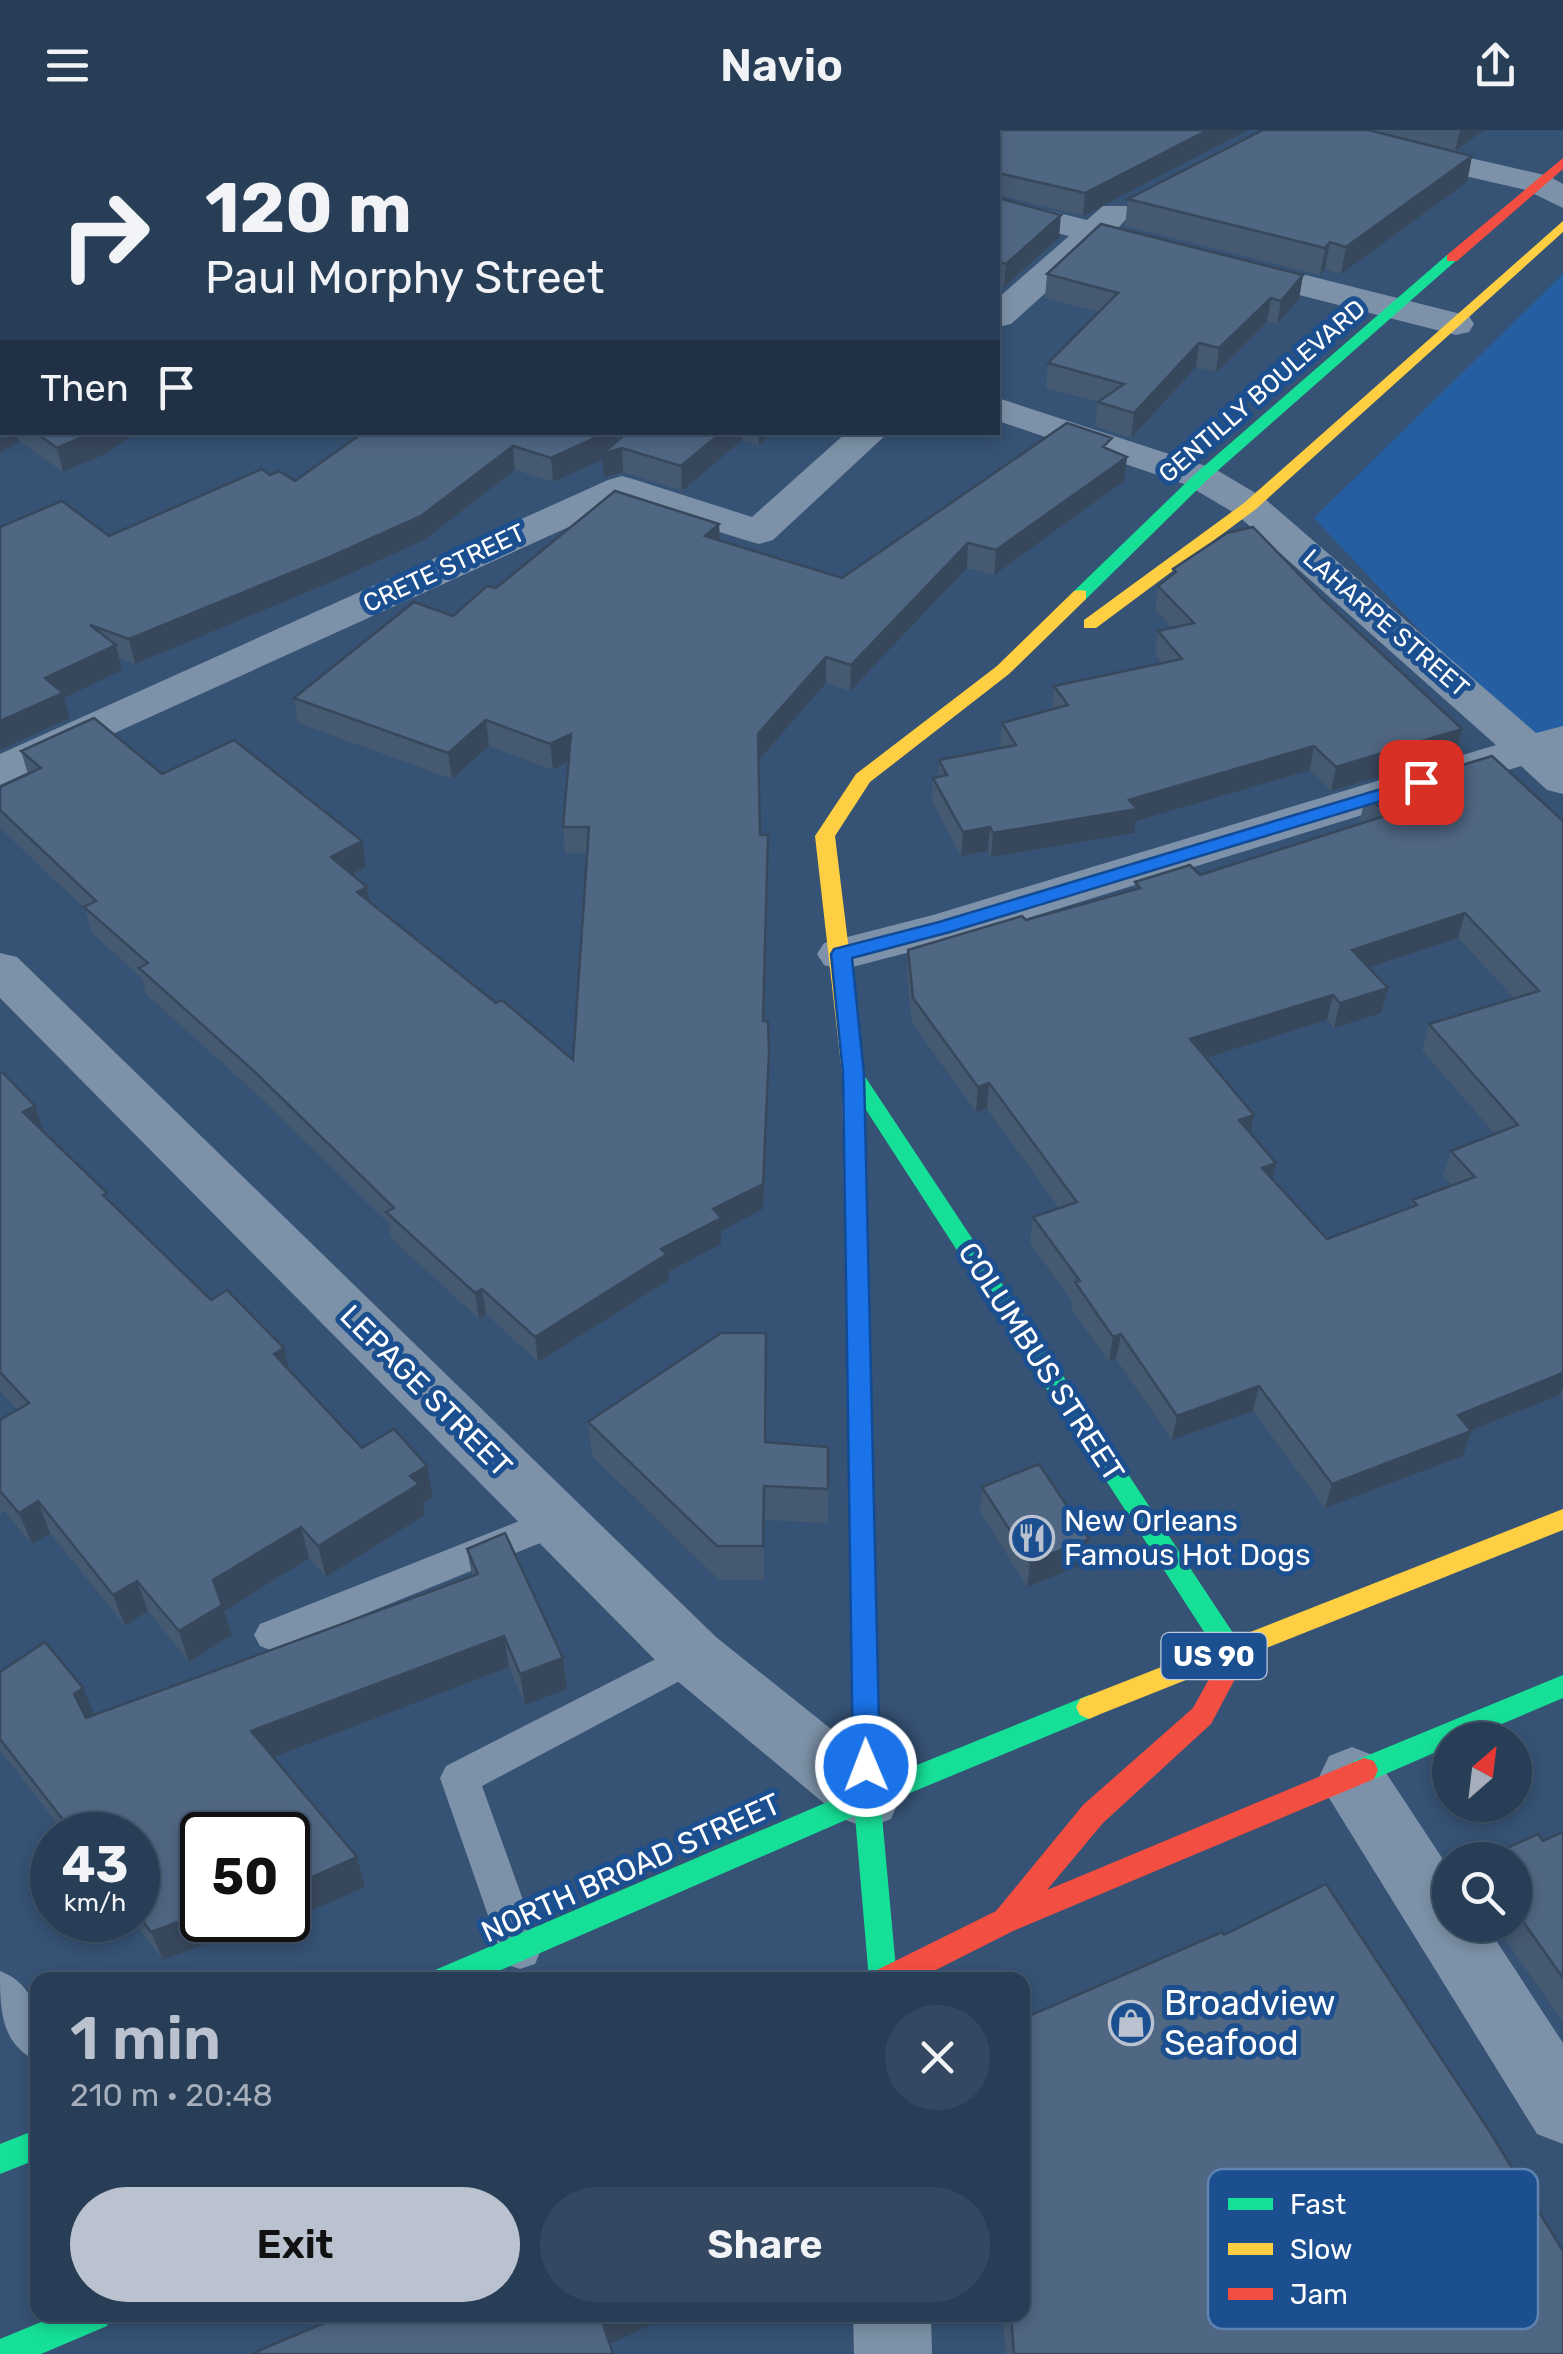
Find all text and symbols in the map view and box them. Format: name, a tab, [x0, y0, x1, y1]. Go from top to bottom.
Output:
icon: menu	[40, 38, 95, 93]
icon: share	[1468, 38, 1523, 93]
text: Navio	[720, 39, 843, 92]
text: 120 m	[205, 167, 412, 250]
icon: right	[40, 170, 170, 300]
text: Paul Morphy Street	[205, 251, 604, 304]
street label: GENTILLY BOULEVARD	[1153, 294, 1371, 488]
icon: arrive	[149, 360, 204, 415]
text: Then	[40, 365, 129, 411]
street label: CRETE STREET	[359, 518, 529, 618]
street label: LAHARPE STREET	[1297, 543, 1475, 703]
pin	[1379, 740, 1464, 825]
icon: arrive	[1394, 755, 1449, 810]
street label: COLUMBUS STREET	[950, 1236, 1132, 1488]
street label: LEPAGE STREET	[333, 1298, 519, 1484]
place label: New Orleans Famous Hot Dogs	[1064, 1503, 1311, 1573]
restaurant icon: New Orleans Famous Hot Dogs	[1009, 1515, 1055, 1561]
road number: US 90	[1162, 1633, 1266, 1679]
position arrow	[814, 1714, 918, 1818]
north arrow	[1432, 1722, 1532, 1822]
map controls	[1432, 1722, 1532, 1942]
street label: NORTH BROAD STREET	[476, 1786, 786, 1950]
speed limit sign: 50	[180, 1812, 310, 1942]
text: 43	[61, 1835, 129, 1895]
button: search	[1432, 1842, 1532, 1942]
text: km/h	[64, 1888, 126, 1917]
place label: Broadview Seafood	[1164, 1982, 1336, 2064]
shop icon: Broadview Seafood	[1108, 2000, 1154, 2046]
text: 1 min	[70, 2003, 221, 2074]
button: close	[885, 2005, 990, 2110]
text: 210 m · 20:48	[70, 2076, 273, 2114]
legend	[1208, 2169, 1538, 2329]
button: Exit	[70, 2187, 520, 2302]
button: Share	[540, 2187, 990, 2302]
text: Fast	[1290, 2188, 1346, 2221]
text: Slow	[1290, 2233, 1352, 2266]
text: Jam	[1290, 2278, 1348, 2311]

